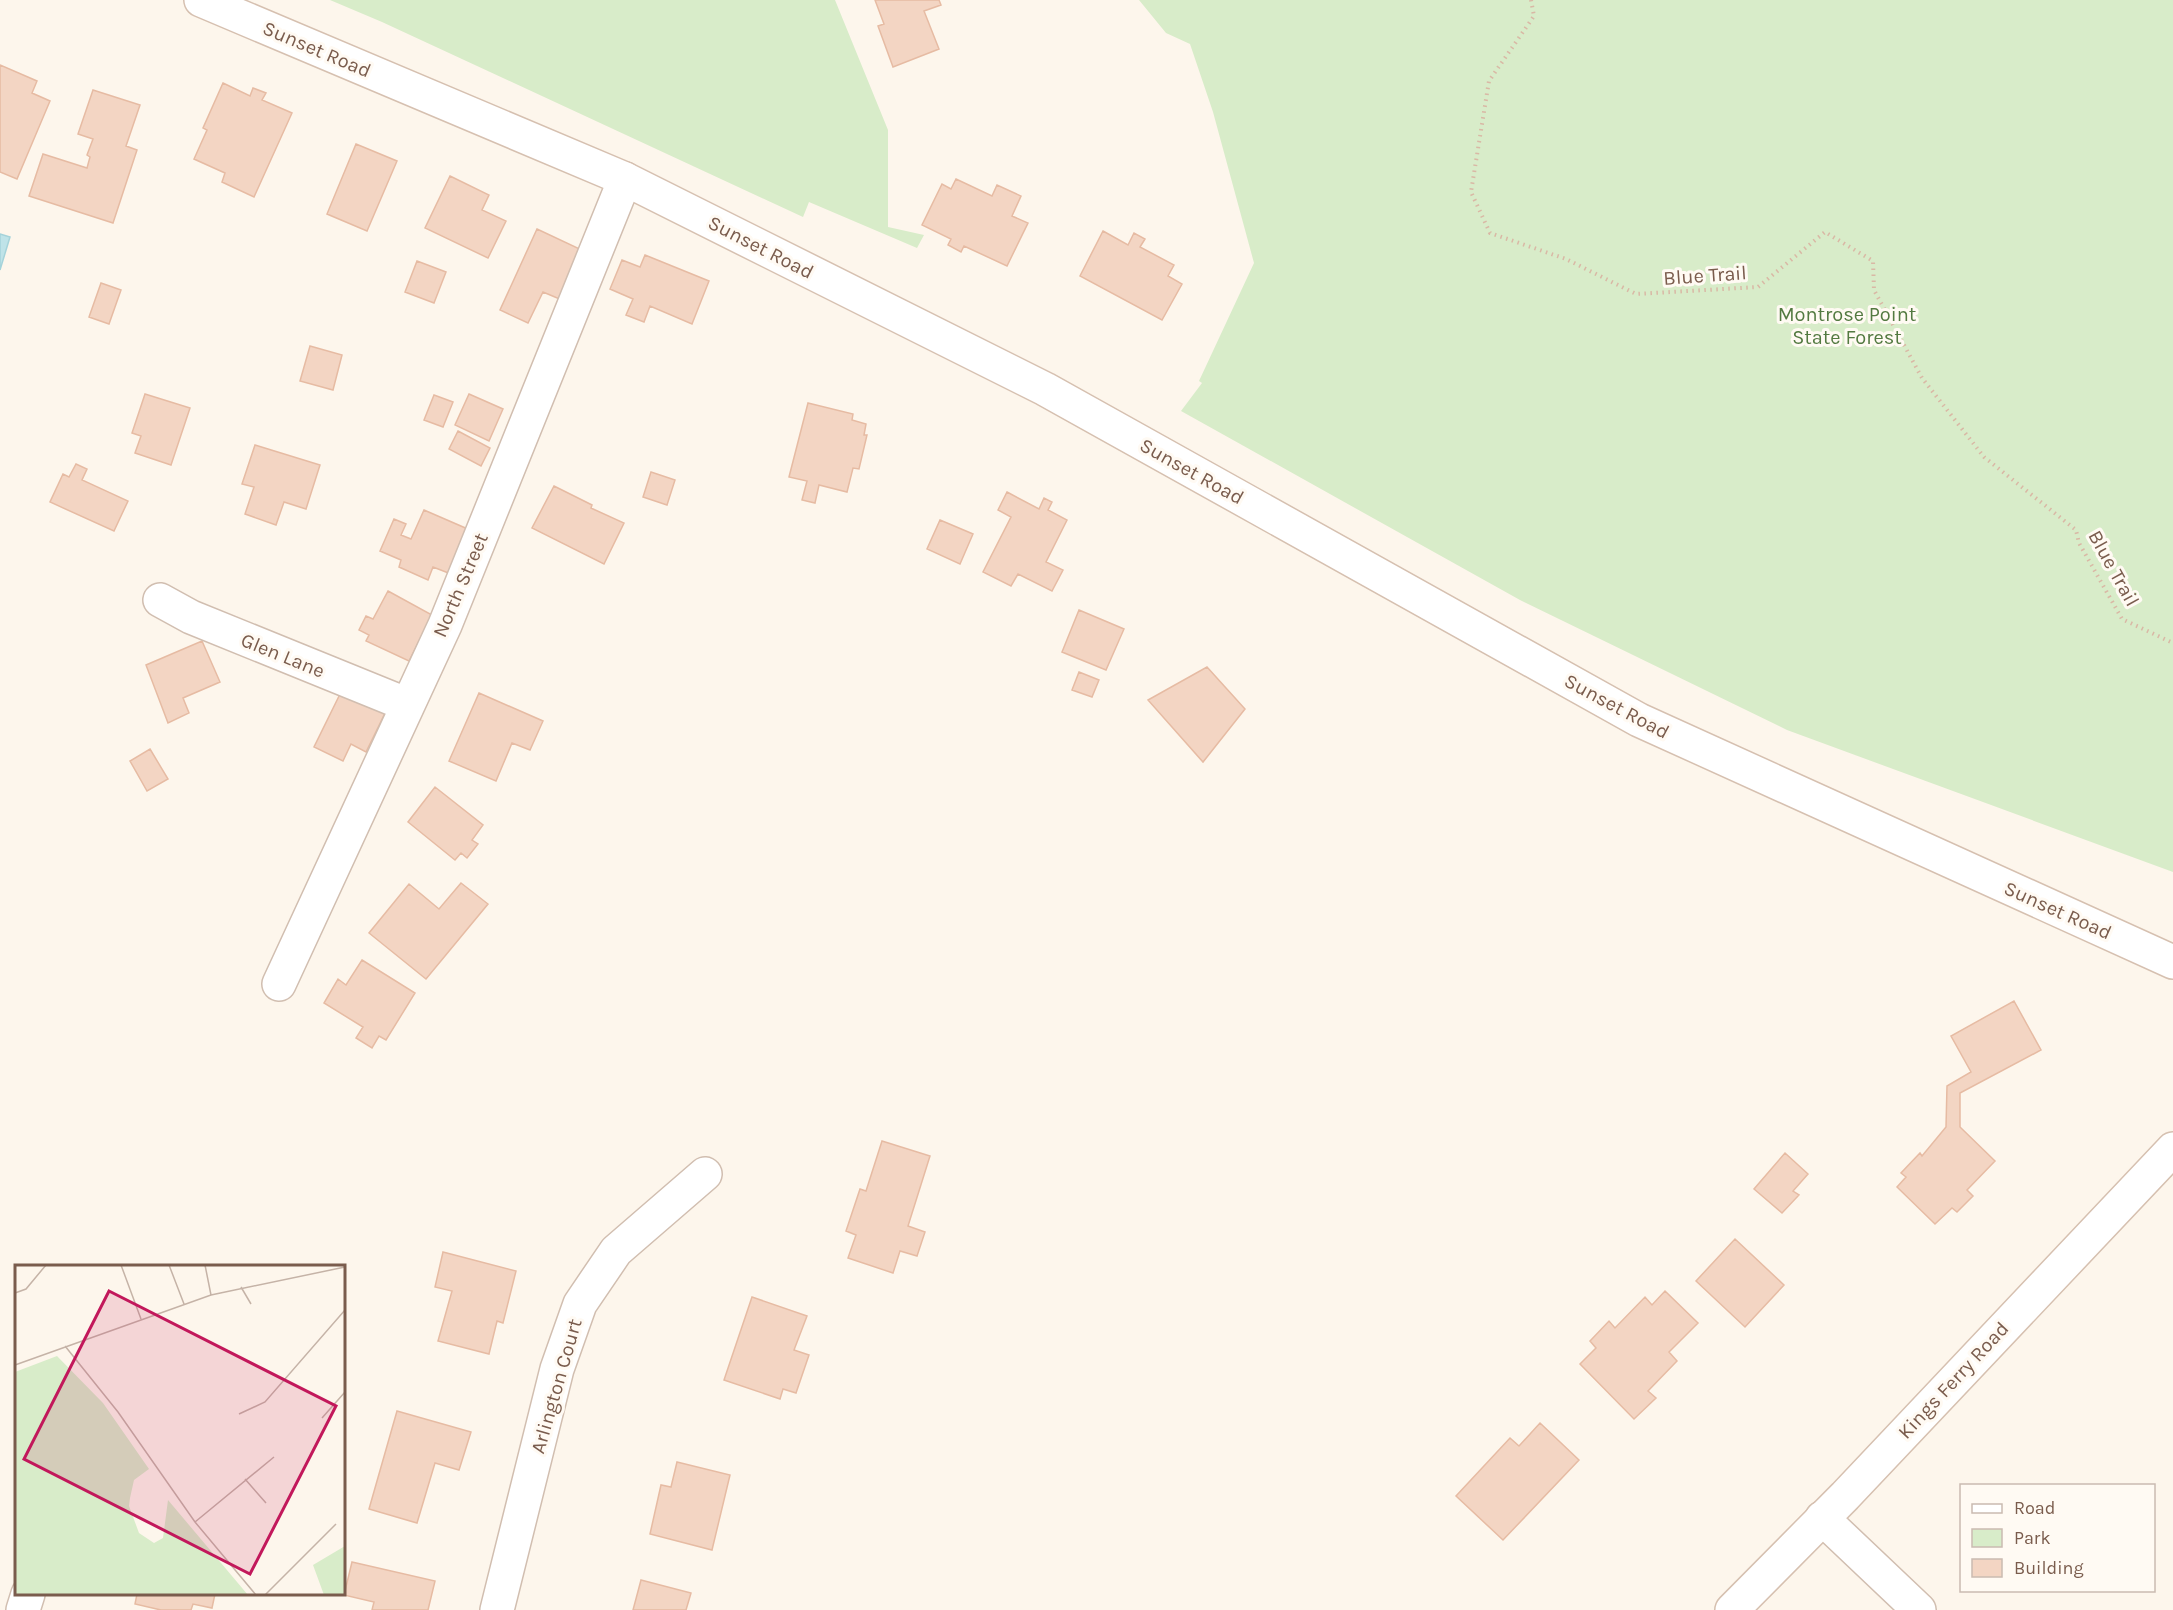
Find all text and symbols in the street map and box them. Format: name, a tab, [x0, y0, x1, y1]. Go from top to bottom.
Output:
street label: Sunset Road	[259, 16, 374, 83]
street label: Sunset Road	[704, 211, 817, 284]
street label: Blue Trail	[1663, 261, 1747, 290]
park label: Montrose Point State Forest	[1778, 303, 1917, 349]
street label: Sunset Road	[1136, 433, 1248, 509]
street label: Blue Trail	[2083, 526, 2144, 610]
street label: North Street	[428, 529, 493, 641]
street label: Glen Lane	[238, 628, 328, 683]
street label: Sunset Road	[1560, 669, 1673, 744]
street label: Sunset Road	[2000, 876, 2115, 944]
inset map	[15, 1265, 345, 1595]
street label: Arlington Court	[526, 1316, 587, 1456]
street label: Kings Ferry Road	[1893, 1317, 2013, 1444]
legend	[1960, 1484, 2155, 1592]
text: Road	[2014, 1497, 2055, 1519]
text: Park	[2014, 1527, 2051, 1549]
text: Building	[2014, 1557, 2084, 1579]

